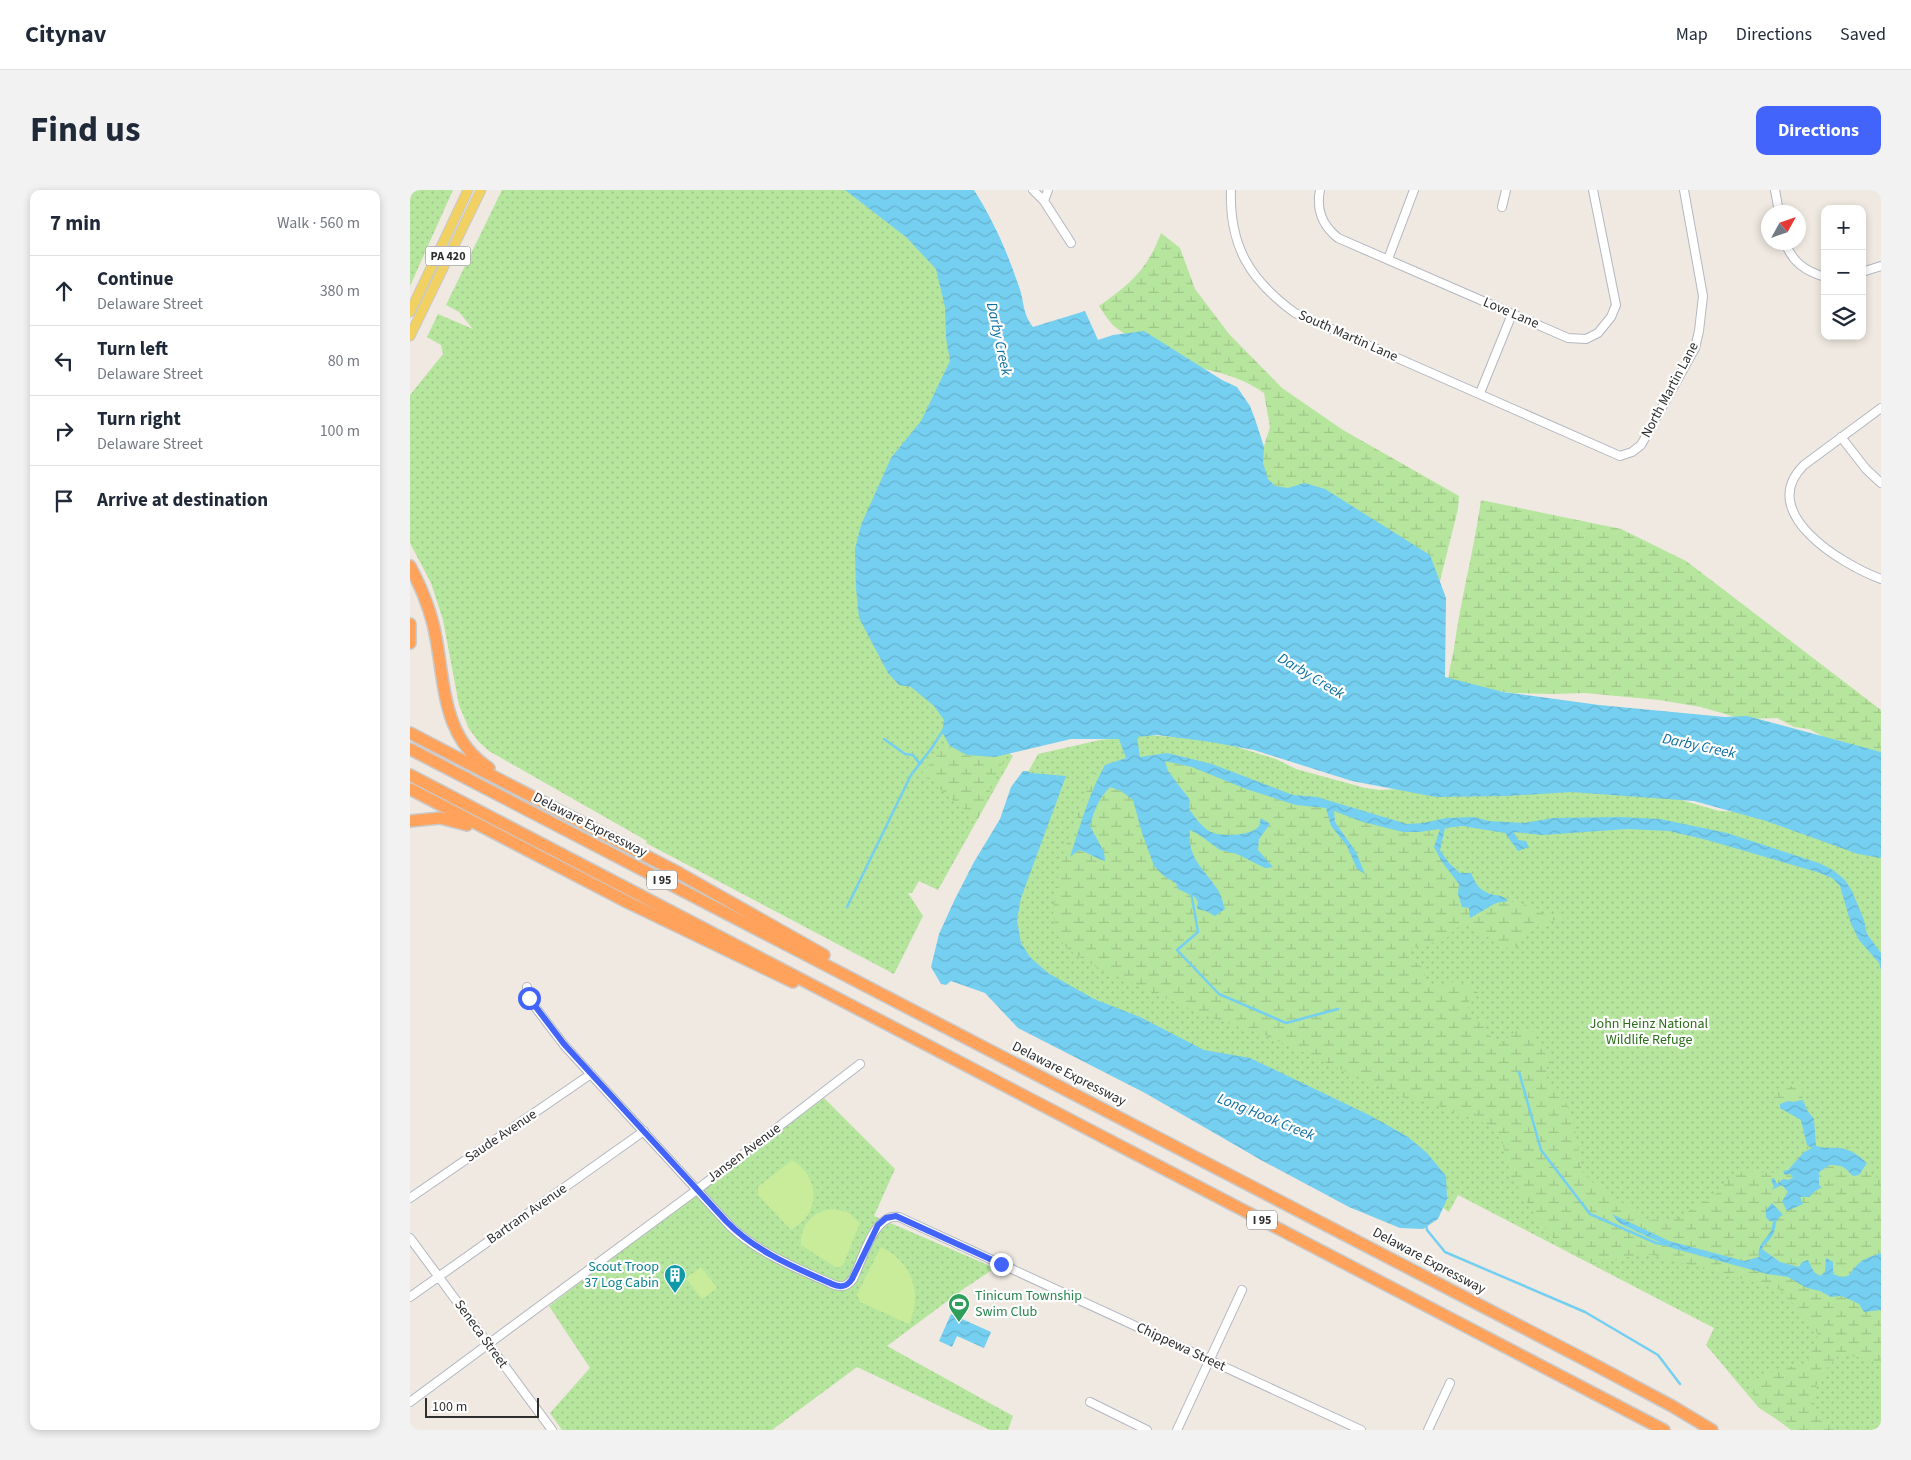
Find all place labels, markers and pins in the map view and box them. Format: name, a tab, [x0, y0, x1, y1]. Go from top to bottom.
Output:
place label: Scout Troop 37 Log Cabin	[584, 1257, 659, 1293]
building icon: Scout Troop 37 Log Cabin	[663, 1263, 687, 1294]
place label: Tinicum Township Swim Club	[975, 1286, 1082, 1322]
sports icon: Tinicum Township Swim Club	[947, 1292, 971, 1323]

